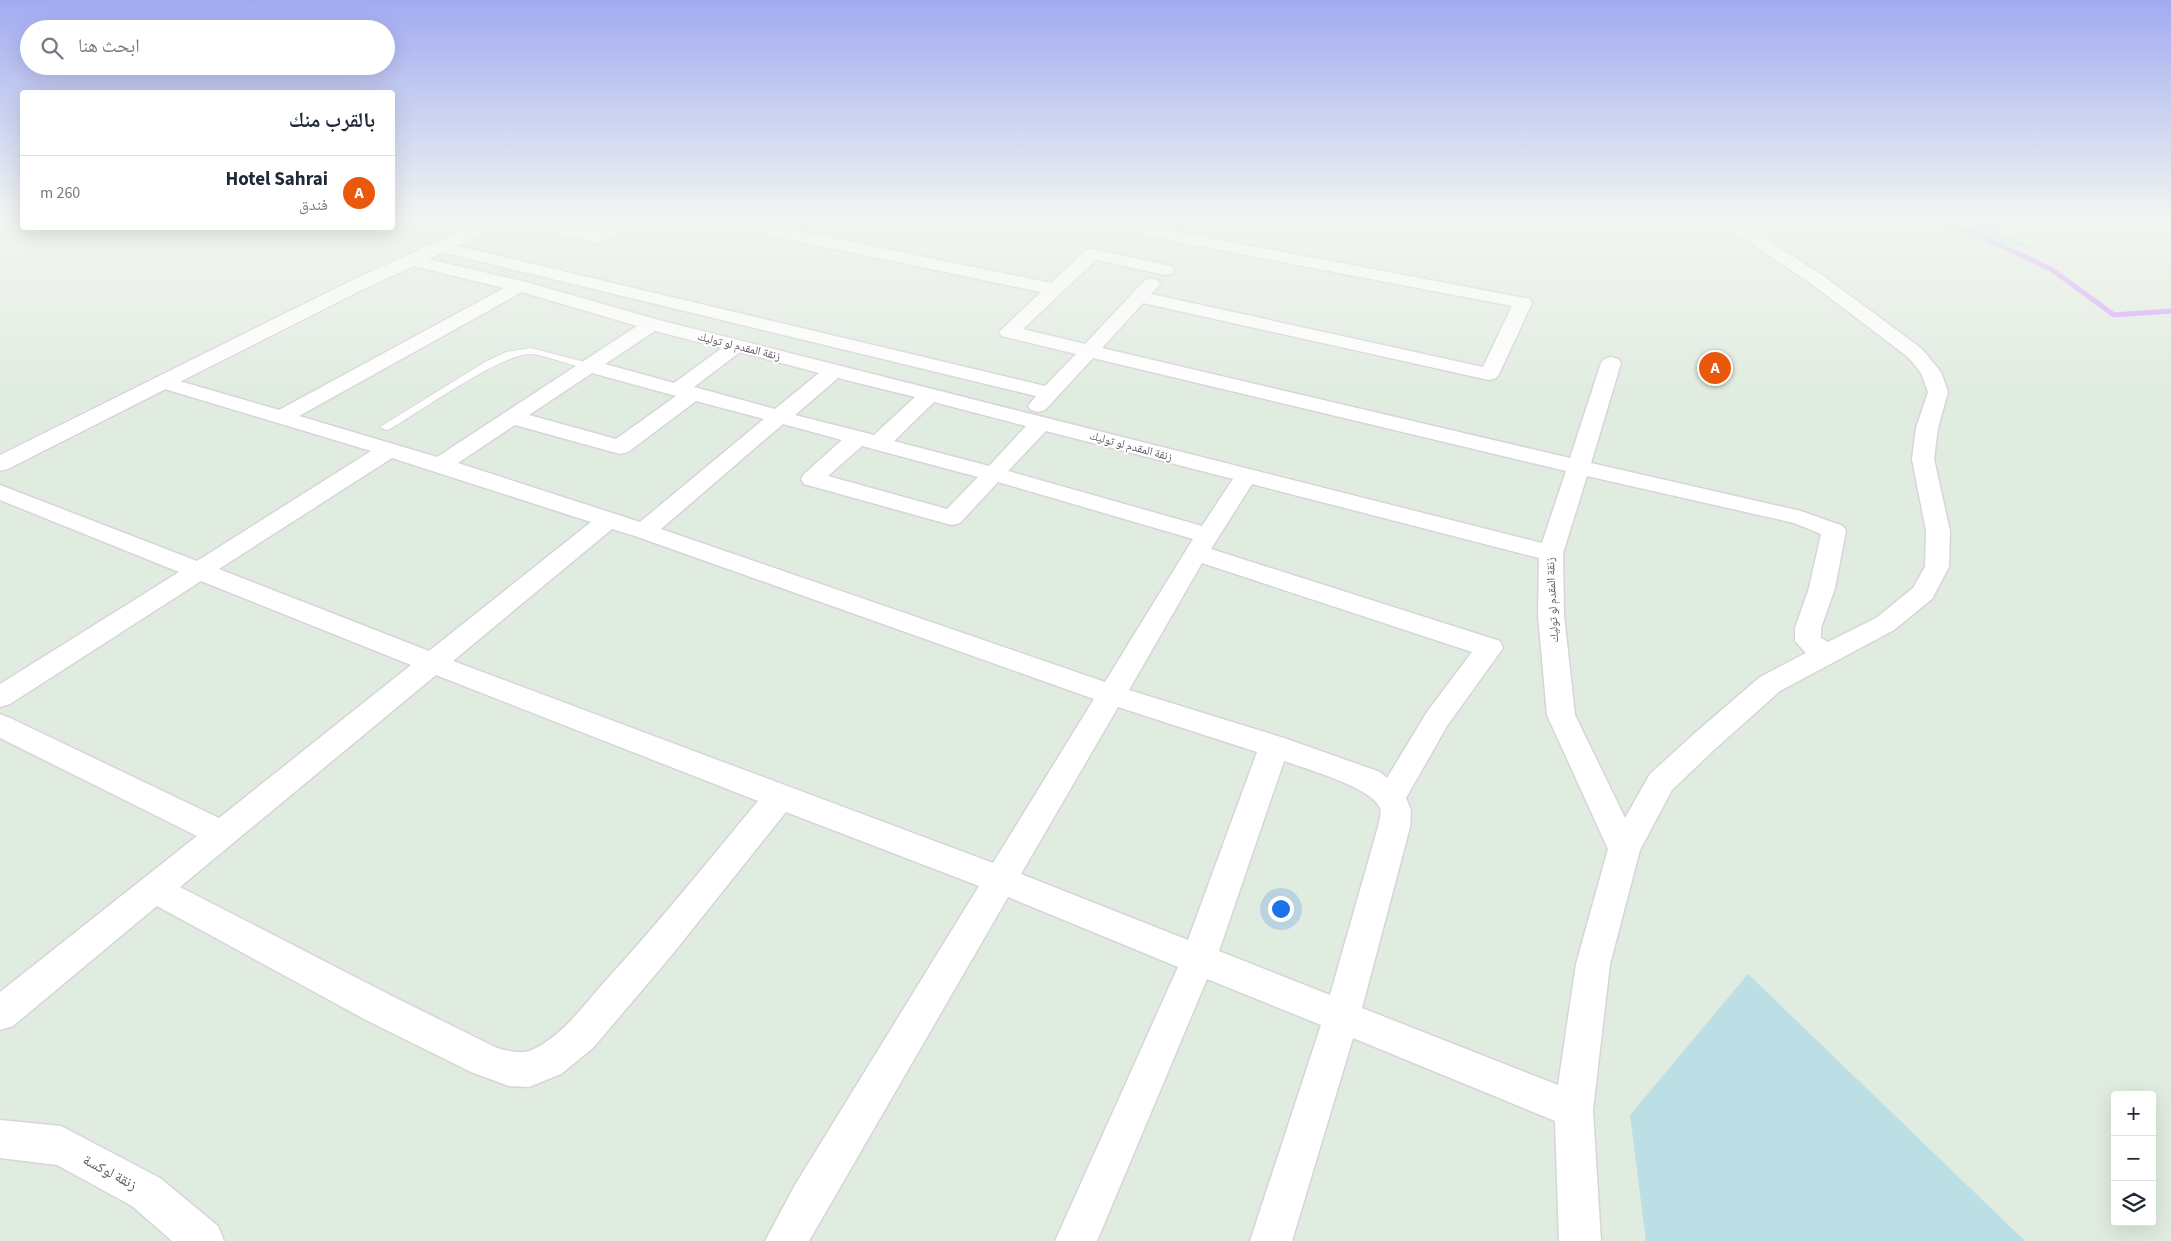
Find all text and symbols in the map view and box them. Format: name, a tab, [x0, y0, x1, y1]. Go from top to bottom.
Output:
search box	[20, 20, 395, 75]
text: ابحث هنا	[78, 33, 140, 60]
icon: search	[38, 34, 66, 62]
text: بالقرب منك	[289, 105, 375, 135]
text: Hotel Sahrai	[225, 166, 328, 193]
text: 260 m	[40, 182, 80, 204]
text: A	[354, 182, 364, 204]
text: فندق	[299, 194, 328, 216]
street label: زنقة المقدم لو توليك	[695, 328, 783, 365]
pin: A	[1699, 349, 1731, 387]
street label: زنقة المقدم لو توليك	[1087, 427, 1175, 466]
street label: زنقة المقدم لو توليك	[1542, 557, 1563, 643]
your location	[1268, 896, 1294, 922]
map controls	[2111, 1091, 2156, 1226]
button: +	[2111, 1091, 2156, 1136]
button: −	[2111, 1136, 2156, 1181]
street label: زنقة لوكسة	[79, 1149, 141, 1196]
button: layers	[2111, 1181, 2156, 1226]

